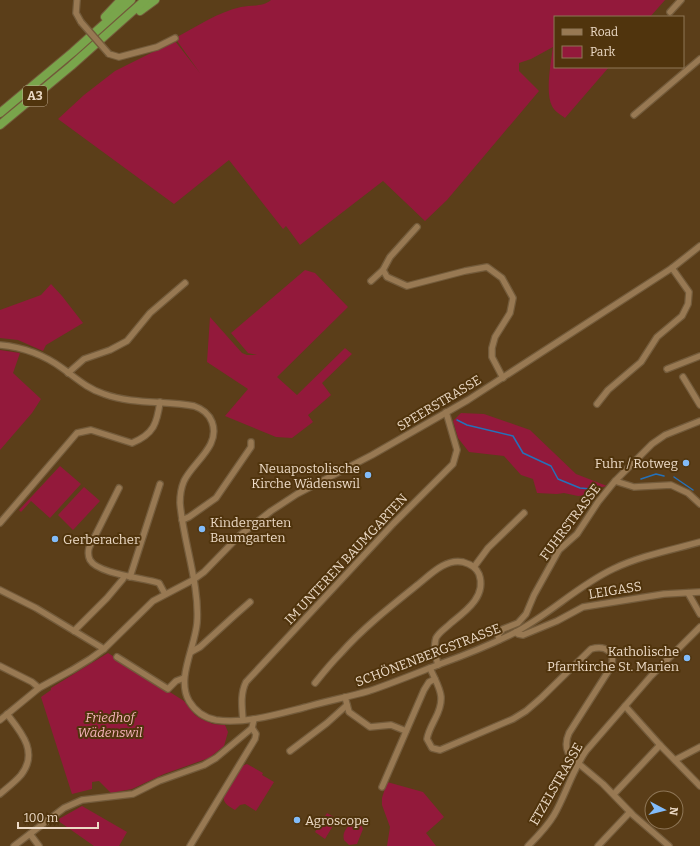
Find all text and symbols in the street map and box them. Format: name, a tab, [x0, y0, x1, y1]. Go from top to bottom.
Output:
legend	[554, 16, 684, 68]
text: Road	[590, 25, 618, 39]
text: Park	[590, 45, 616, 59]
road number: A3	[23, 86, 47, 106]
street label: SPEERSTRASSE	[394, 372, 484, 434]
place label: Fuhr / Rotweg	[595, 456, 678, 471]
marker: Fuhr / Rotweg	[681, 458, 691, 468]
place label: Neuapostolische Kirche Wädenswil	[251, 461, 360, 491]
marker: Neuapostolische Kirche Wädenswil	[363, 470, 373, 480]
street label: FUHRSTRASSE	[537, 481, 603, 563]
street label: IM UNTEREN BAUMGARTEN	[282, 491, 410, 627]
place label: Kindergarten Baumgarten	[210, 515, 292, 545]
marker: Kindergarten Baumgarten	[197, 524, 207, 534]
place label: Gerberacher	[63, 532, 140, 547]
marker: Gerberacher	[50, 534, 60, 544]
street label: LEIGASS	[587, 578, 643, 602]
street label: SCHÖNENBERGSTRASSE	[353, 620, 503, 690]
place label: Katholische Pfarrkirche St. Marien	[547, 644, 680, 674]
marker: Katholische Pfarrkirche St. Marien	[682, 653, 692, 663]
park label: Friedhof Wädenswil	[78, 710, 143, 740]
street label: ETZELSTRASSE	[526, 740, 586, 828]
north arrow	[644, 790, 684, 830]
scale bar	[18, 804, 98, 830]
text: N	[666, 806, 680, 817]
text: 100 m	[24, 811, 59, 825]
place label: Agroscope	[305, 813, 369, 828]
marker: Agroscope	[292, 815, 302, 825]

